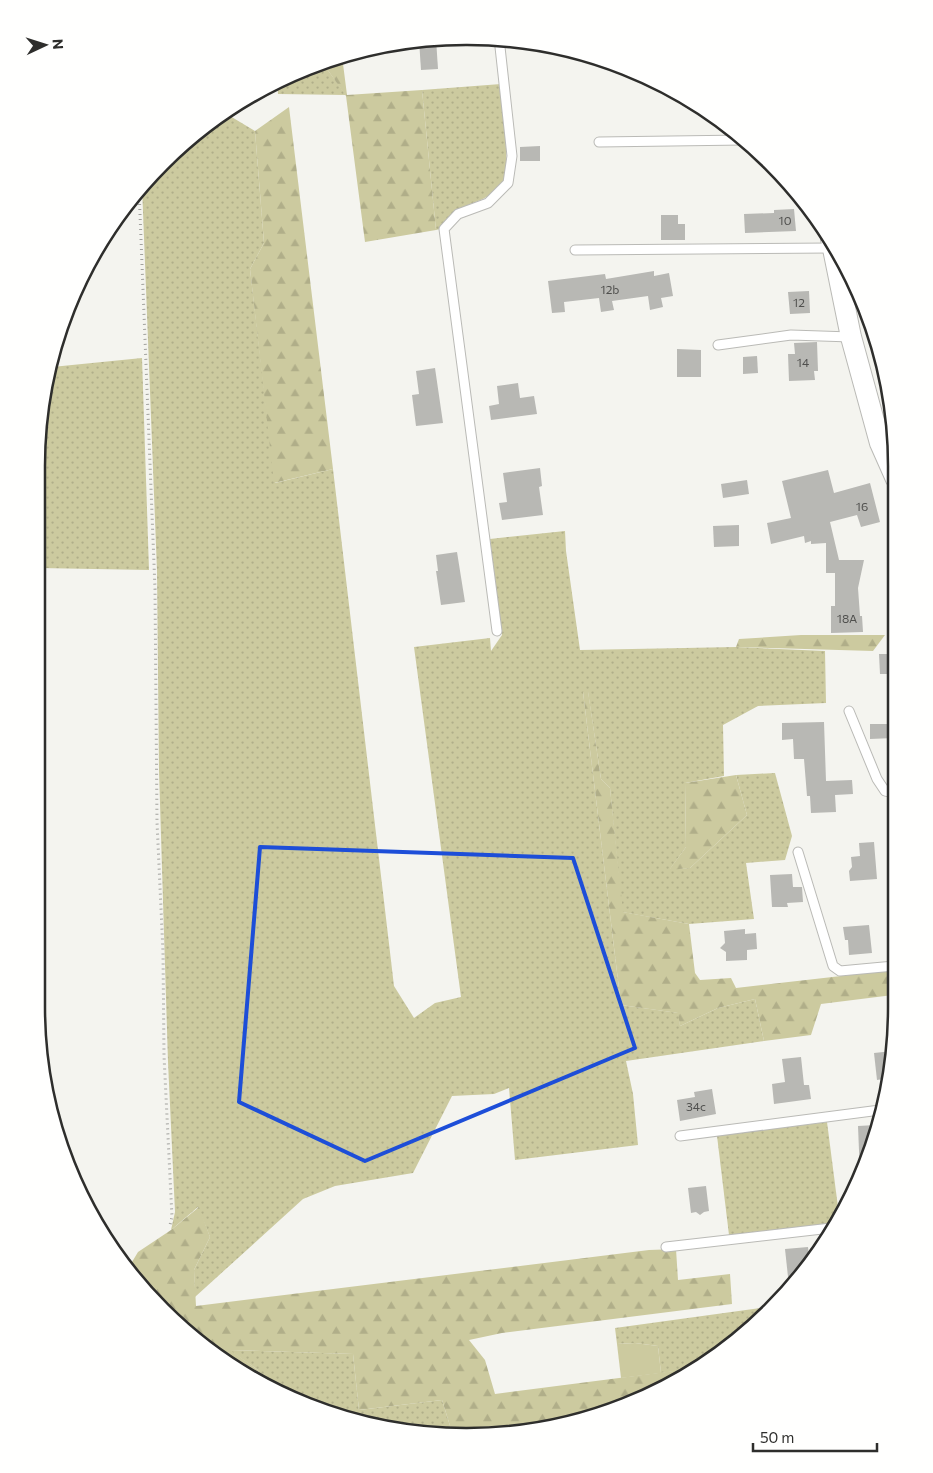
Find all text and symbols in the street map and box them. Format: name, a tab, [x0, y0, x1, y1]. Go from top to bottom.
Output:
north arrow	[20, 20, 70, 70]
text: N	[50, 38, 67, 50]
house number: 10	[779, 213, 792, 227]
house number: 12b	[601, 282, 619, 296]
house number: 12	[793, 295, 805, 309]
house number: 14	[797, 355, 809, 369]
house number: 16	[856, 499, 868, 513]
house number: 18A	[837, 611, 857, 625]
house number: 34c	[686, 1099, 706, 1113]
scale bar	[753, 1420, 877, 1452]
text: 50 m	[760, 1428, 794, 1446]

